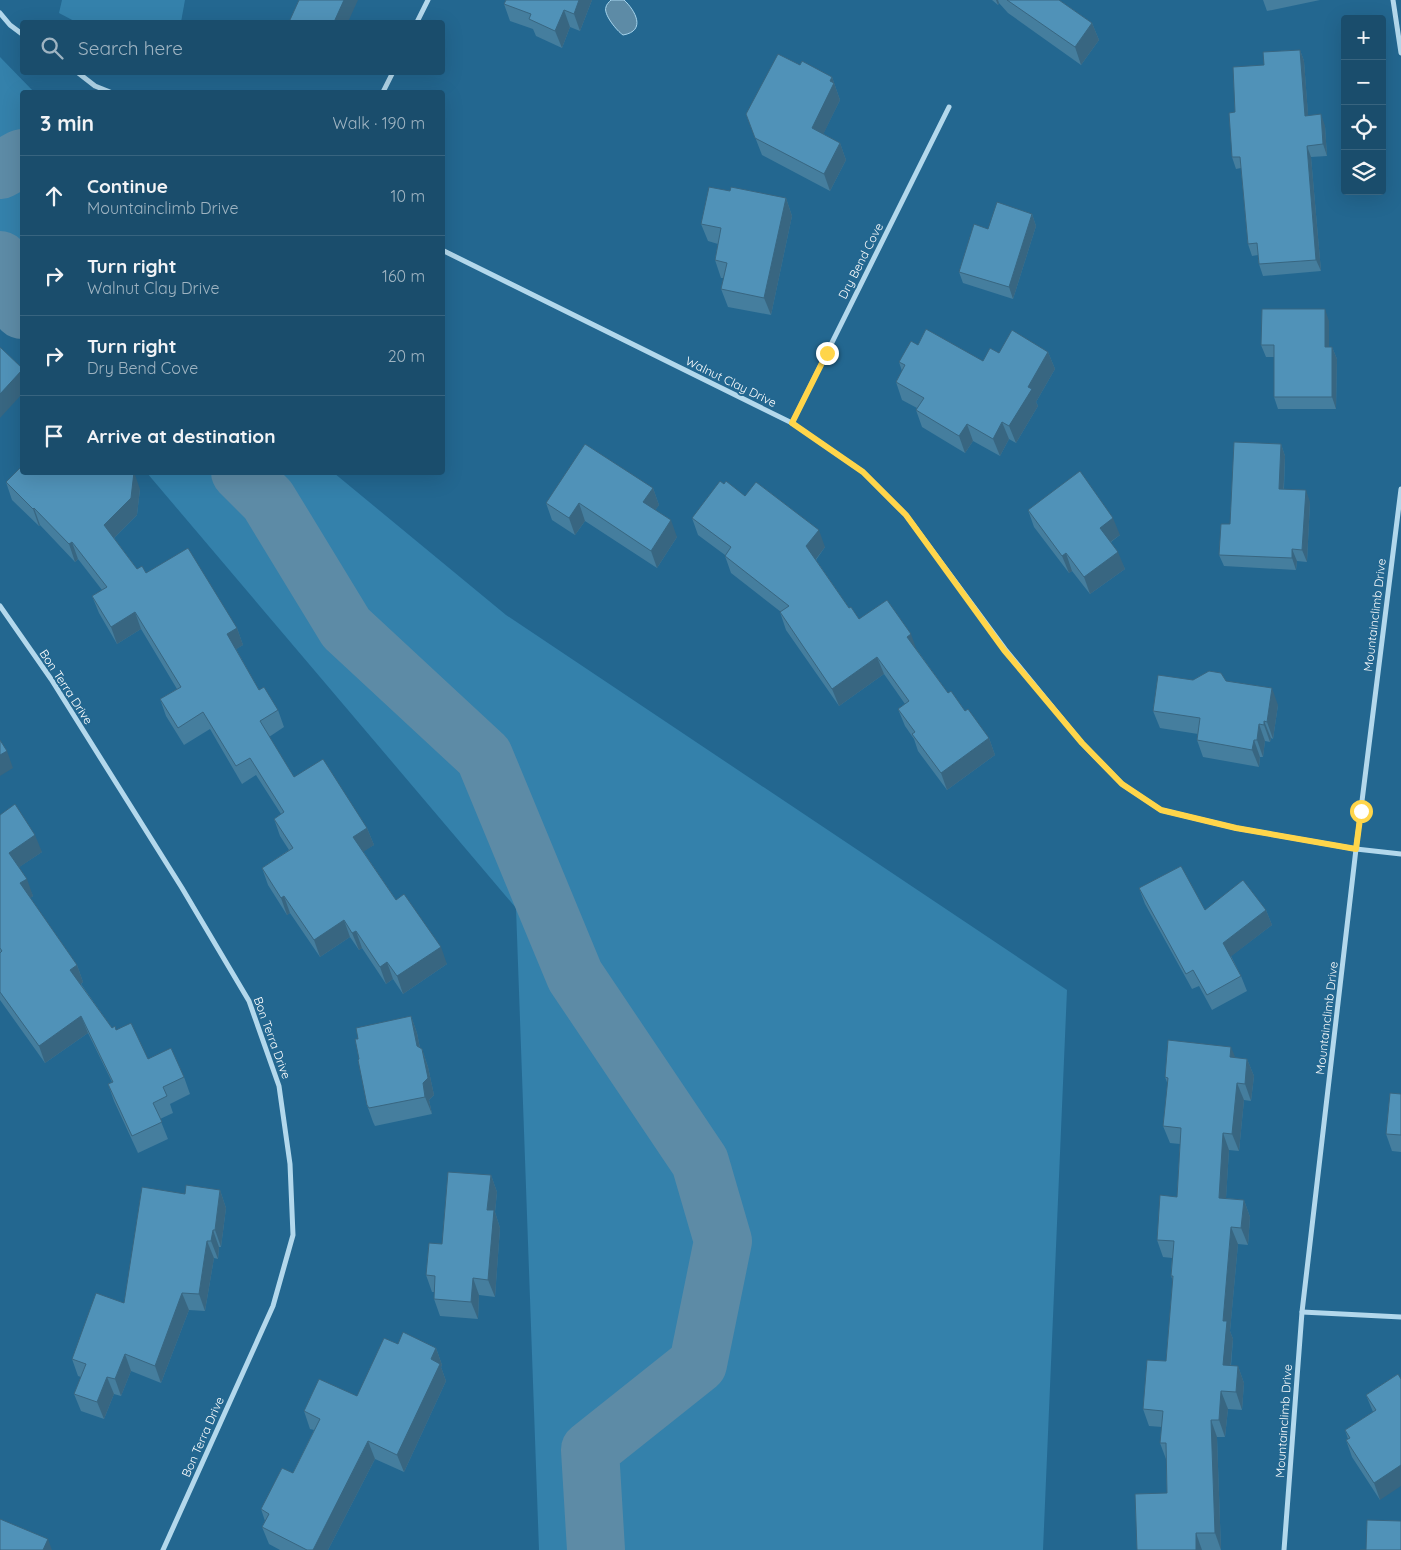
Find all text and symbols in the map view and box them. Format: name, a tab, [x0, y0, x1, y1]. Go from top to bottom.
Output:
map controls	[1341, 15, 1386, 195]
button: +	[1341, 15, 1386, 60]
search box	[20, 20, 445, 75]
icon: search	[38, 34, 66, 62]
text: Search here	[78, 36, 183, 60]
button: −	[1341, 60, 1386, 105]
button: locate	[1341, 105, 1386, 150]
text: 3 min	[40, 110, 94, 136]
text: Walk · 190 m	[333, 113, 425, 133]
button: layers	[1341, 150, 1386, 195]
text: Continue	[87, 174, 168, 198]
icon: ahead	[40, 182, 68, 210]
text: 10 m	[391, 186, 425, 206]
text: Mountainclimb Drive	[87, 198, 239, 218]
street label: Dry Bend Cove	[835, 220, 886, 301]
text: Turn right	[87, 254, 176, 278]
icon: right	[40, 262, 68, 290]
text: 160 m	[382, 266, 425, 286]
text: Walnut Clay Drive	[87, 278, 220, 298]
text: Turn right	[87, 334, 176, 358]
icon: right	[40, 342, 68, 370]
route end	[816, 342, 839, 365]
text: 20 m	[388, 346, 425, 366]
street label: Walnut Clay Drive	[683, 353, 779, 410]
text: Dry Bend Cove	[87, 358, 198, 378]
icon: arrive	[40, 422, 68, 450]
text: Arrive at destination	[87, 424, 276, 448]
street label: Mountainclimb Drive	[1360, 557, 1389, 672]
street label: Bon Terra Drive	[37, 646, 96, 727]
route start	[1350, 800, 1373, 823]
street label: Mountainclimb Drive	[1312, 960, 1341, 1075]
street label: Bon Terra Drive	[251, 995, 294, 1081]
street label: Mountainclimb Drive	[1272, 1364, 1295, 1478]
street label: Bon Terra Drive	[178, 1394, 227, 1479]

